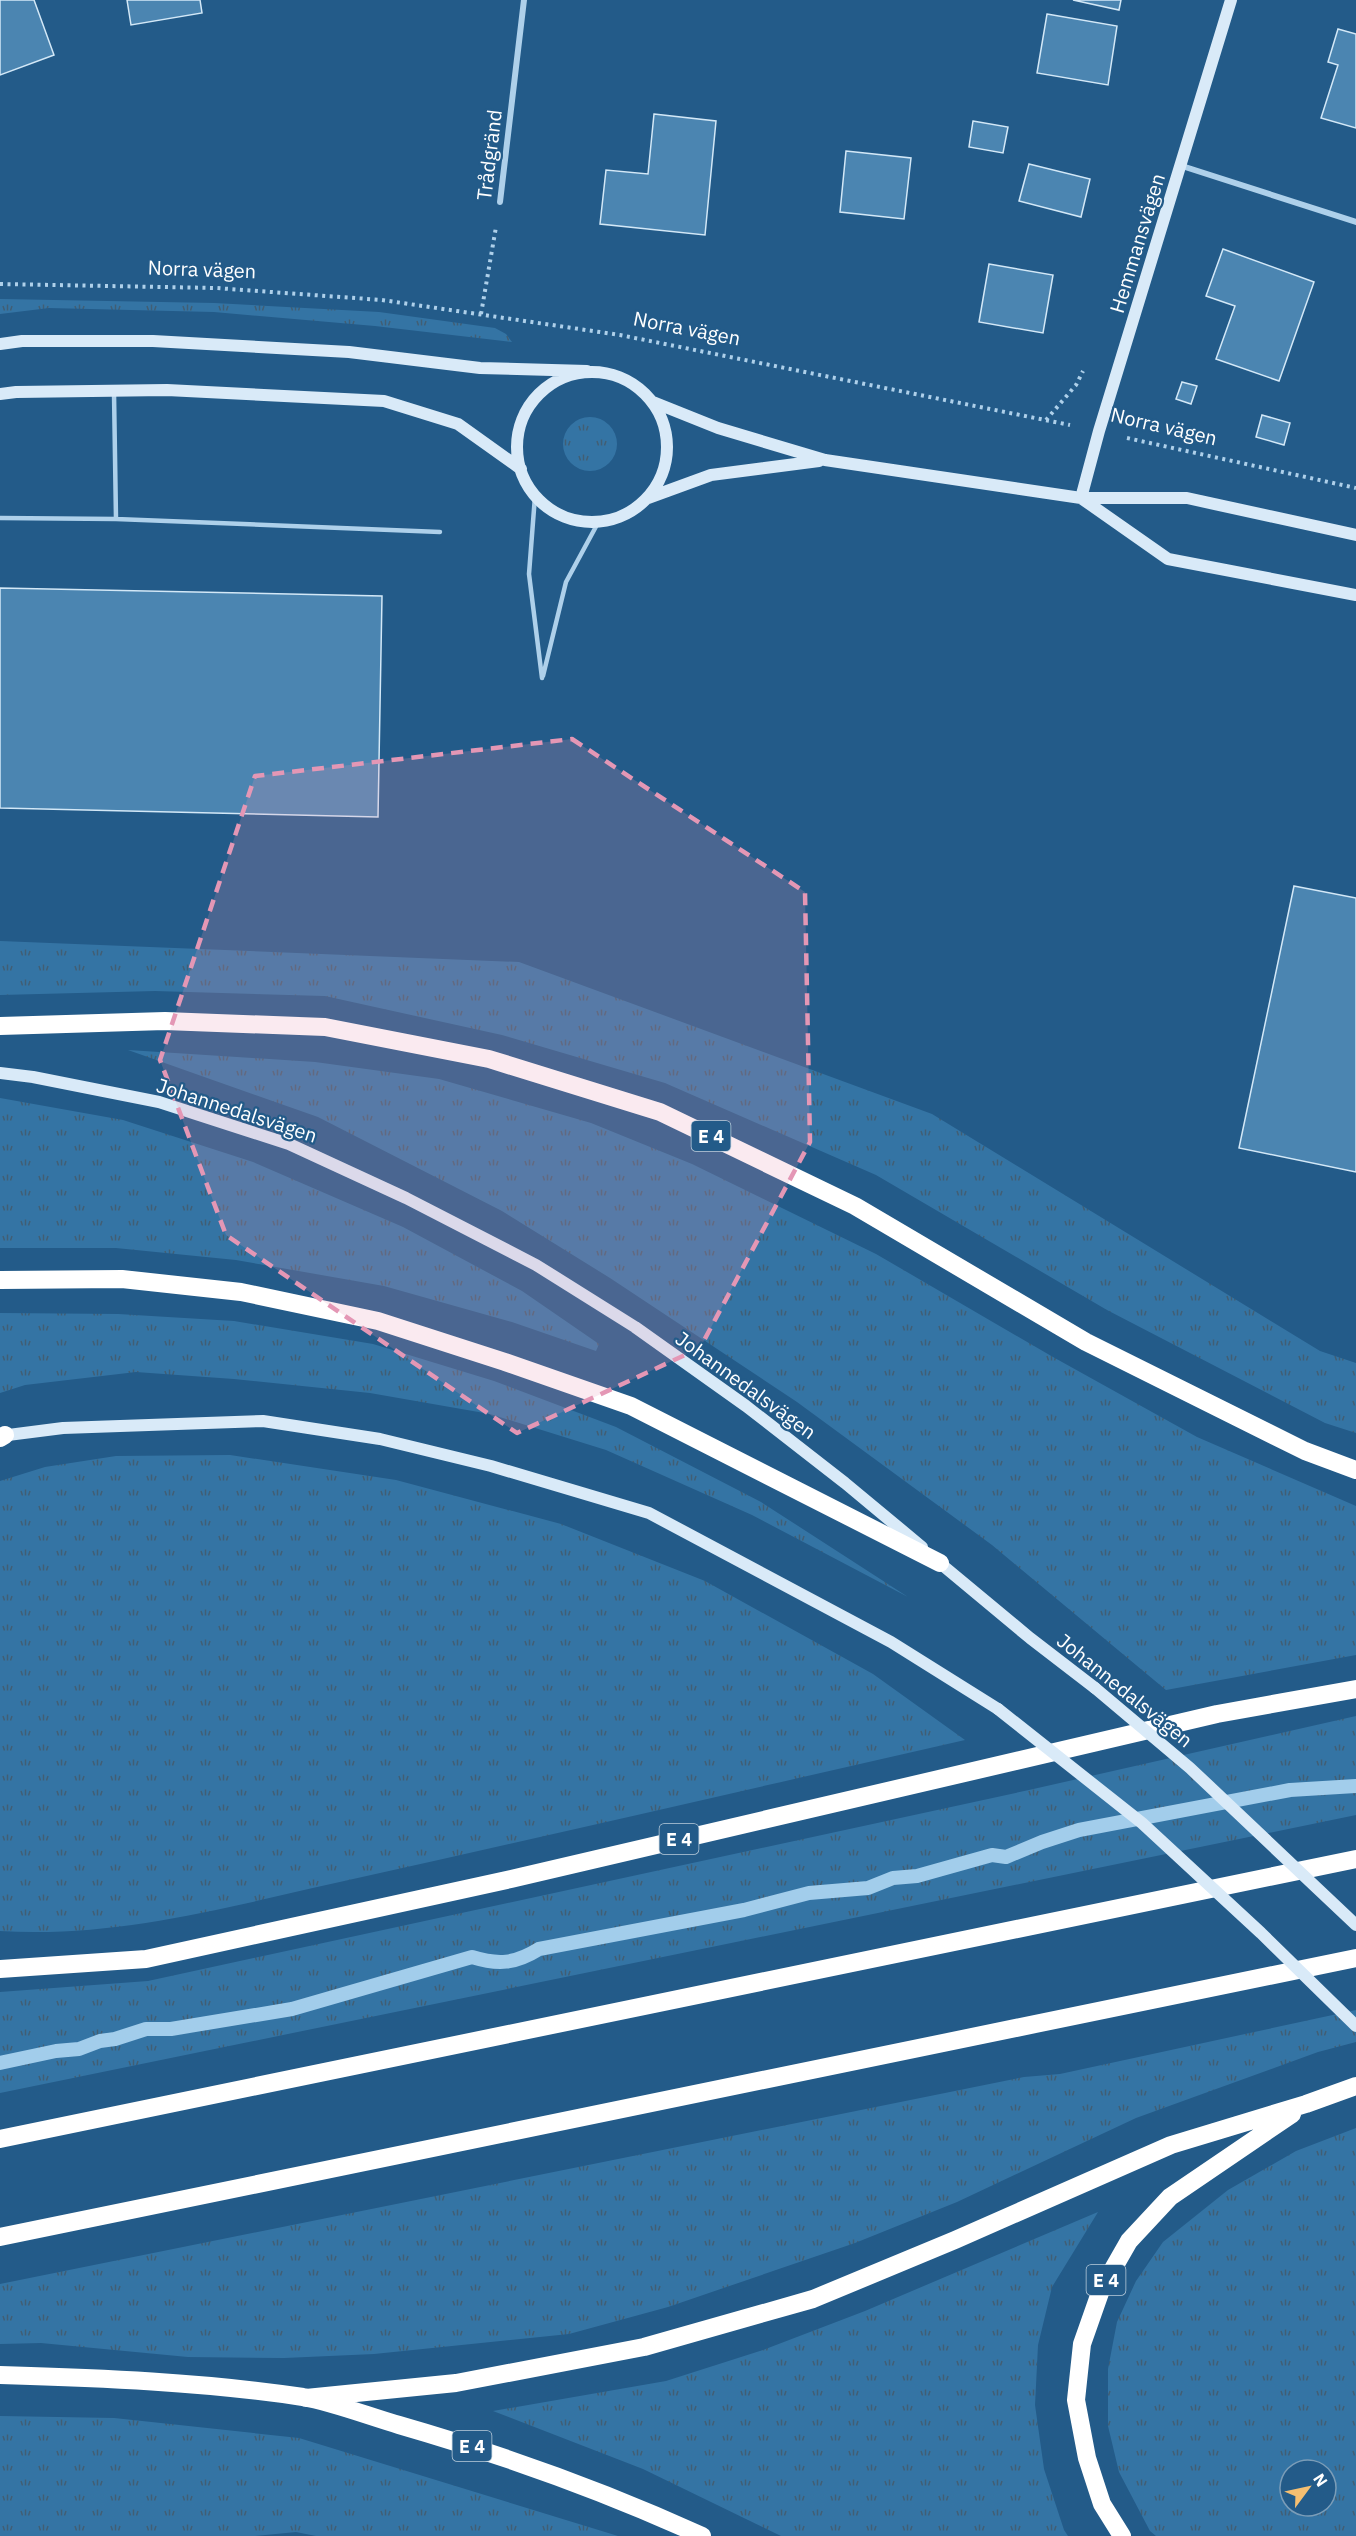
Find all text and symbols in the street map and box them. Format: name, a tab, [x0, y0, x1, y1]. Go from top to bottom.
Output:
street label: Trådgränd	[470, 108, 508, 202]
street label: Hemmansvägen	[1103, 170, 1171, 316]
street label: Norra vägen	[147, 254, 257, 284]
street label: Norra vägen	[631, 304, 743, 352]
street label: Norra vägen	[1108, 401, 1220, 451]
street label: Johannedalsvägen	[153, 1071, 321, 1149]
road number: E 4	[692, 1121, 730, 1151]
street label: Johannedalsvägen	[670, 1325, 822, 1445]
street label: Johannedalsvägen	[1051, 1627, 1199, 1753]
road number: E 4	[660, 1824, 698, 1854]
road number: E 4	[1086, 2265, 1126, 2295]
road number: E 4	[452, 2431, 492, 2461]
north arrow	[1278, 2458, 1338, 2518]
text: N	[1309, 2470, 1332, 2490]

